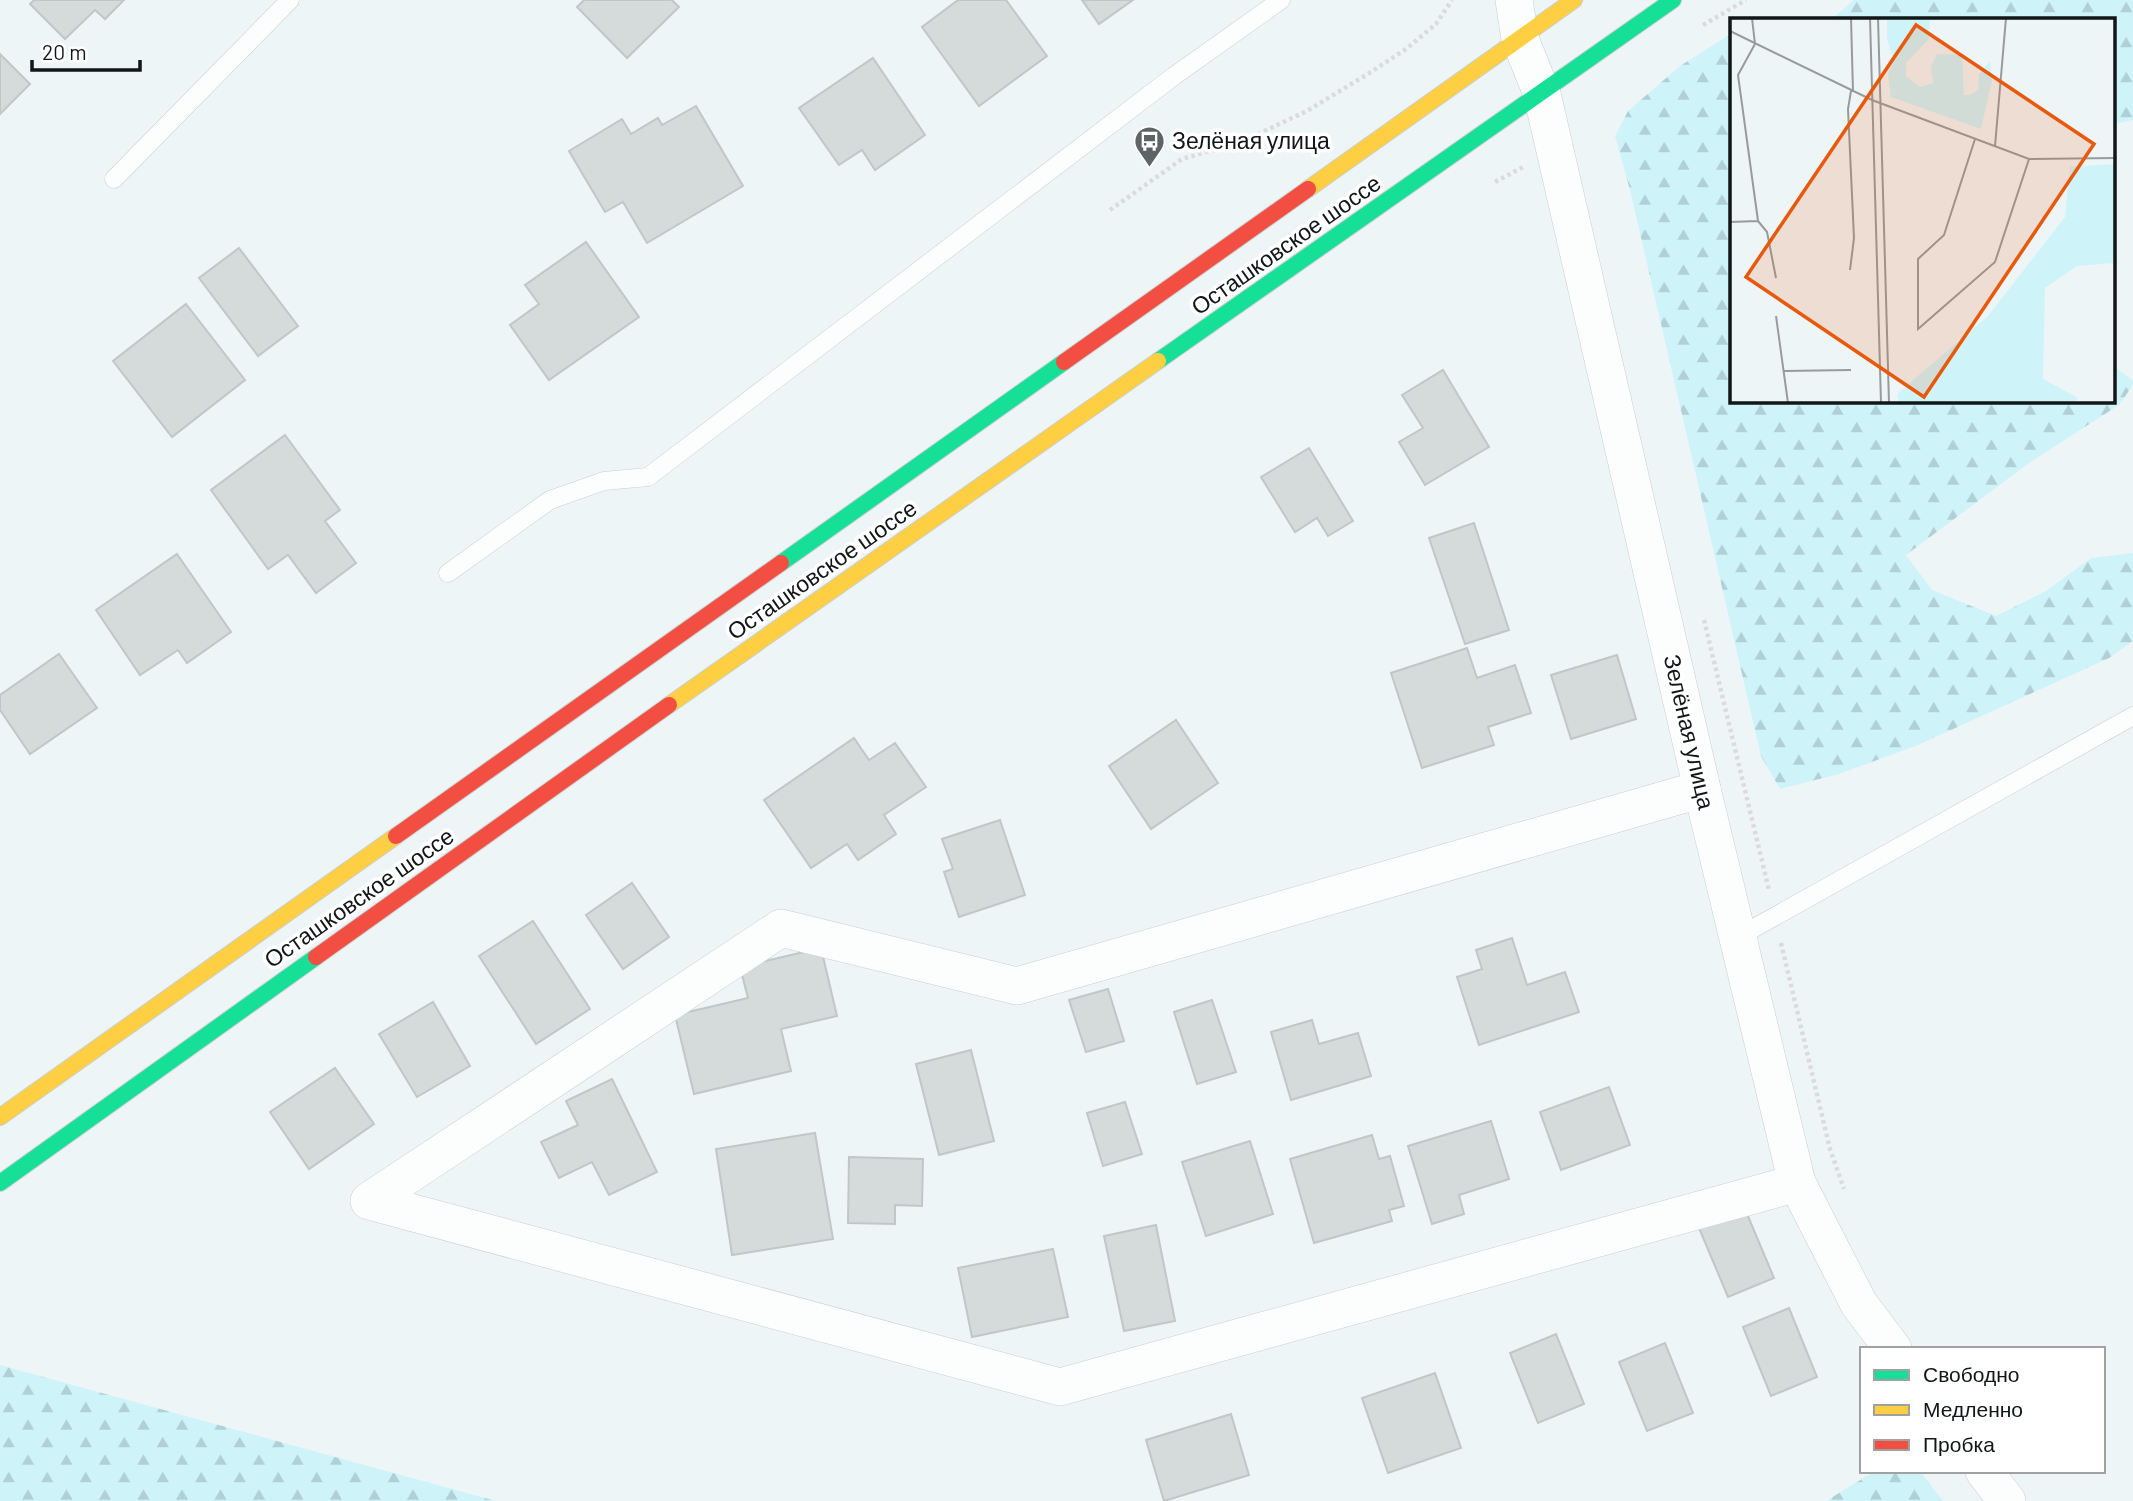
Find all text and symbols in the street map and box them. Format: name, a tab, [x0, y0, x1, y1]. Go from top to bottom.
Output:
inset map	[1730, 18, 2116, 402]
scale bar	[32, 28, 140, 72]
text: 20 m	[42, 39, 87, 64]
bus stop icon: Зелёная улица	[1132, 124, 1166, 168]
place label: Зелёная улица	[1172, 126, 1330, 154]
street label: Осташковское шоссе	[1185, 168, 1386, 320]
street label: Осташковское шоссе	[721, 493, 922, 645]
street label: Зелёная улица	[1659, 652, 1721, 812]
street label: Осташковское шоссе	[258, 821, 459, 973]
legend	[1860, 1347, 2105, 1473]
text: Свободно	[1923, 1361, 2020, 1386]
text: Медленно	[1923, 1396, 2023, 1421]
text: Пробка	[1923, 1431, 1995, 1456]

